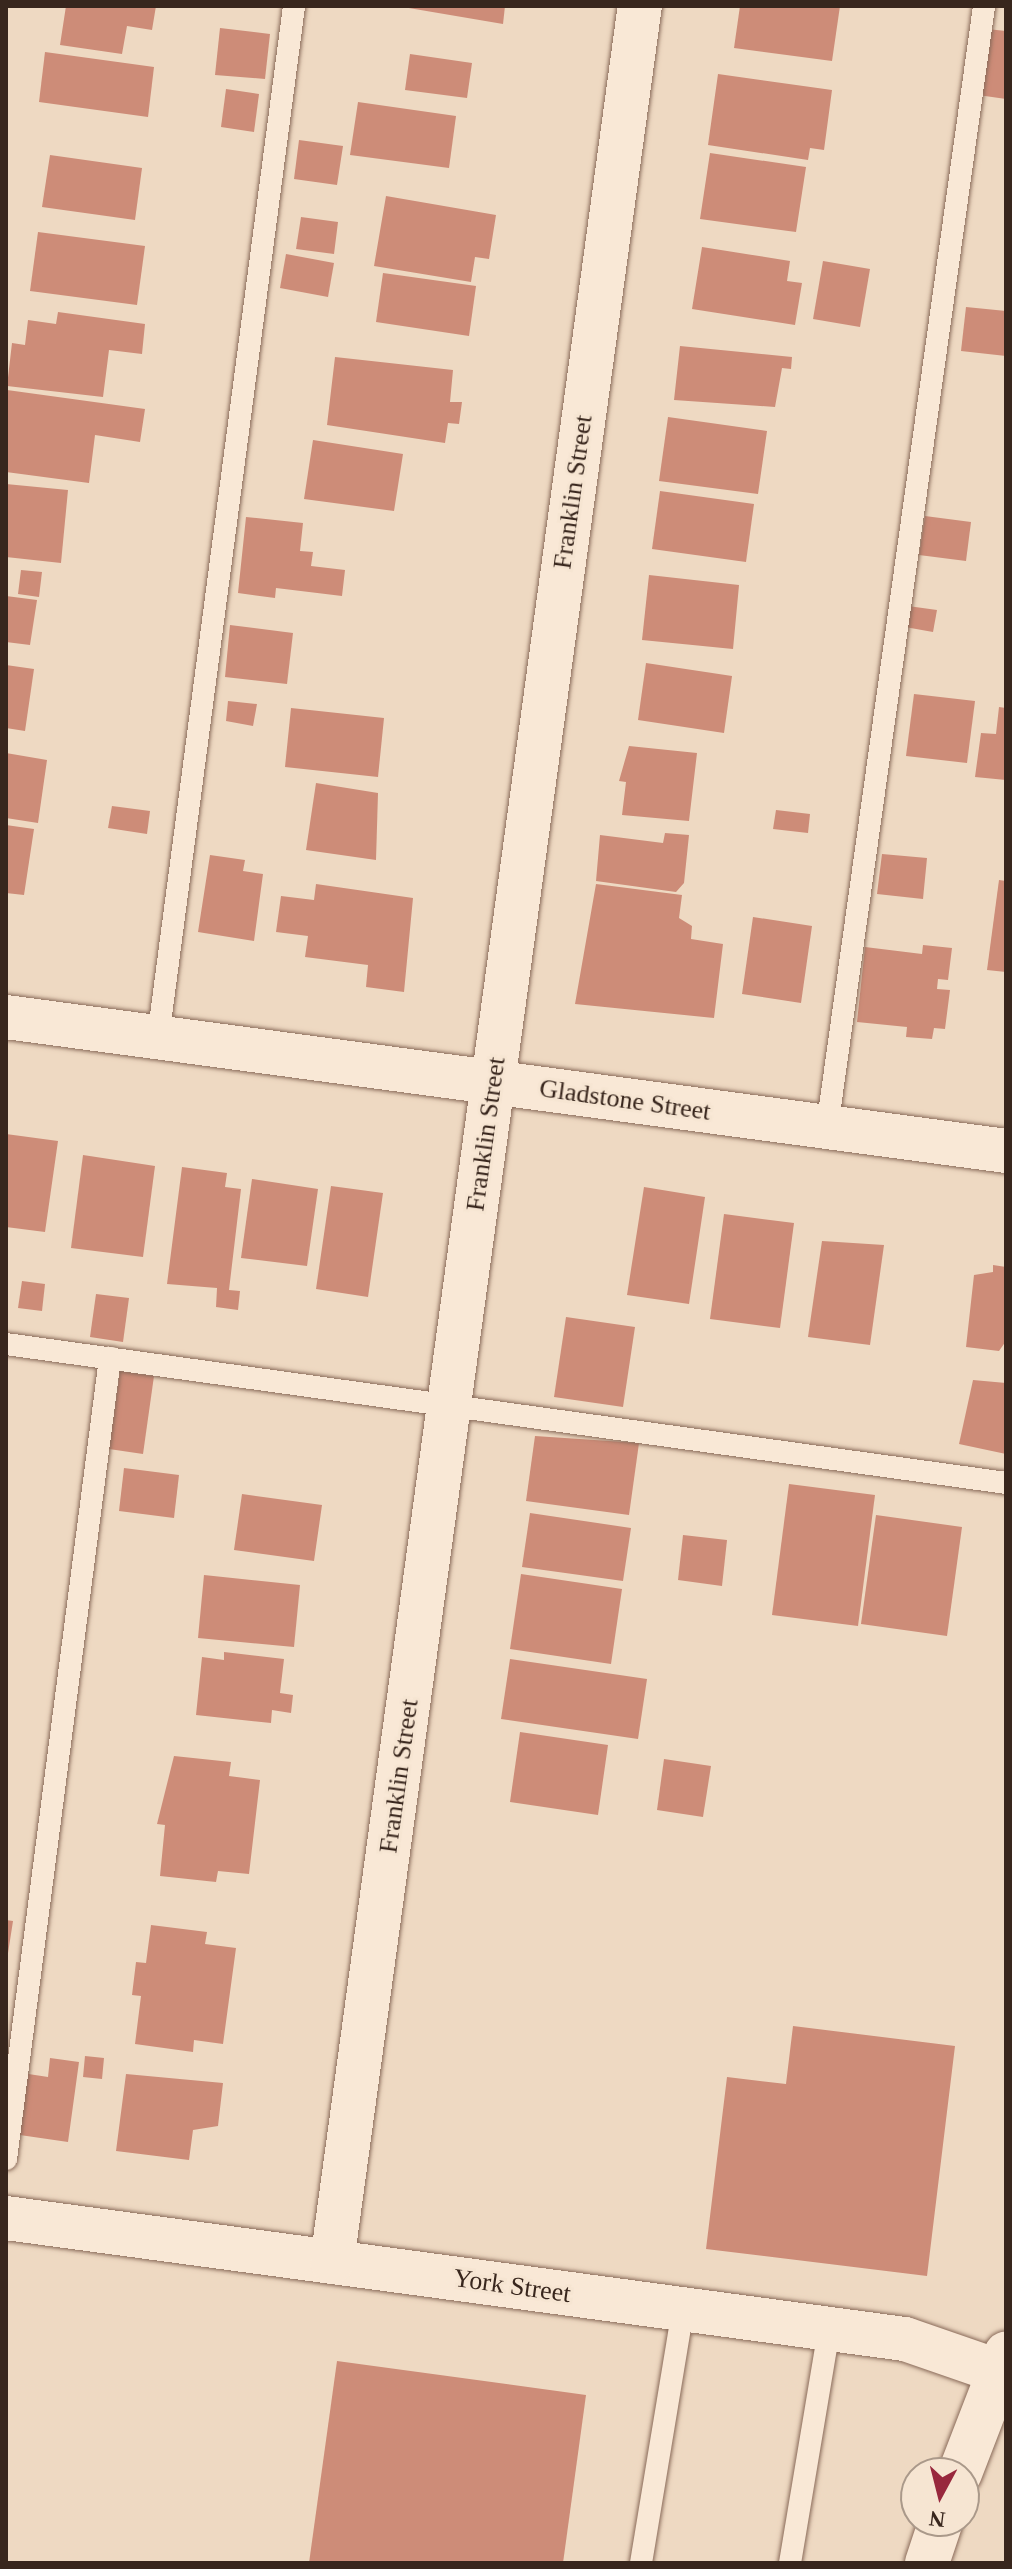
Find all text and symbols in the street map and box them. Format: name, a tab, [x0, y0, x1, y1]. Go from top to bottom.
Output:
street label: Franklin Street	[547, 413, 599, 571]
street label: Franklin Street	[460, 1055, 512, 1213]
street label: Gladstone Street	[537, 1073, 713, 1127]
street label: Franklin Street	[373, 1697, 425, 1855]
street label: York Street	[451, 2262, 573, 2310]
north arrow	[900, 2457, 980, 2537]
text: N	[928, 2506, 947, 2533]

